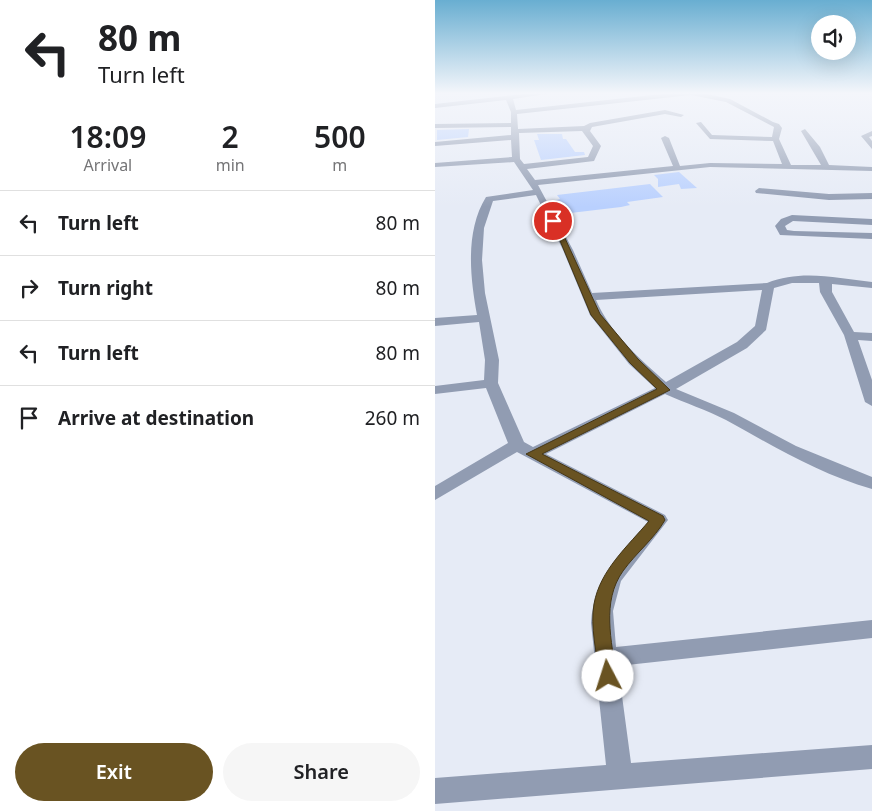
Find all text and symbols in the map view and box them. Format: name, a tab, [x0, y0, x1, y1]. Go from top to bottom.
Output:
text: 80 m	[98, 14, 181, 61]
map controls	[811, 15, 856, 60]
button: sound	[811, 15, 856, 60]
icon: left	[15, 20, 80, 85]
text: Turn left	[98, 59, 185, 89]
text: 18:09	[69, 116, 146, 157]
text: 2	[222, 116, 239, 157]
text: 500	[314, 116, 366, 157]
text: Arrival	[83, 154, 132, 176]
text: min	[216, 154, 245, 176]
text: m	[332, 154, 347, 176]
pin	[532, 200, 574, 242]
icon: arrive	[539, 207, 567, 235]
icon: left	[15, 209, 43, 237]
text: Turn left	[58, 210, 139, 236]
text: 80 m	[376, 210, 420, 236]
icon: right	[15, 274, 43, 302]
text: Turn right	[58, 275, 153, 301]
text: 80 m	[376, 275, 420, 301]
icon: left	[15, 339, 43, 367]
text: Turn left	[58, 340, 139, 366]
text: 80 m	[376, 340, 420, 366]
icon: arrive	[15, 404, 43, 432]
text: Arrive at destination	[58, 405, 254, 431]
text: 260 m	[365, 405, 420, 431]
position arrow	[581, 649, 633, 701]
button: Exit	[15, 743, 213, 801]
button: Share	[223, 743, 420, 801]

